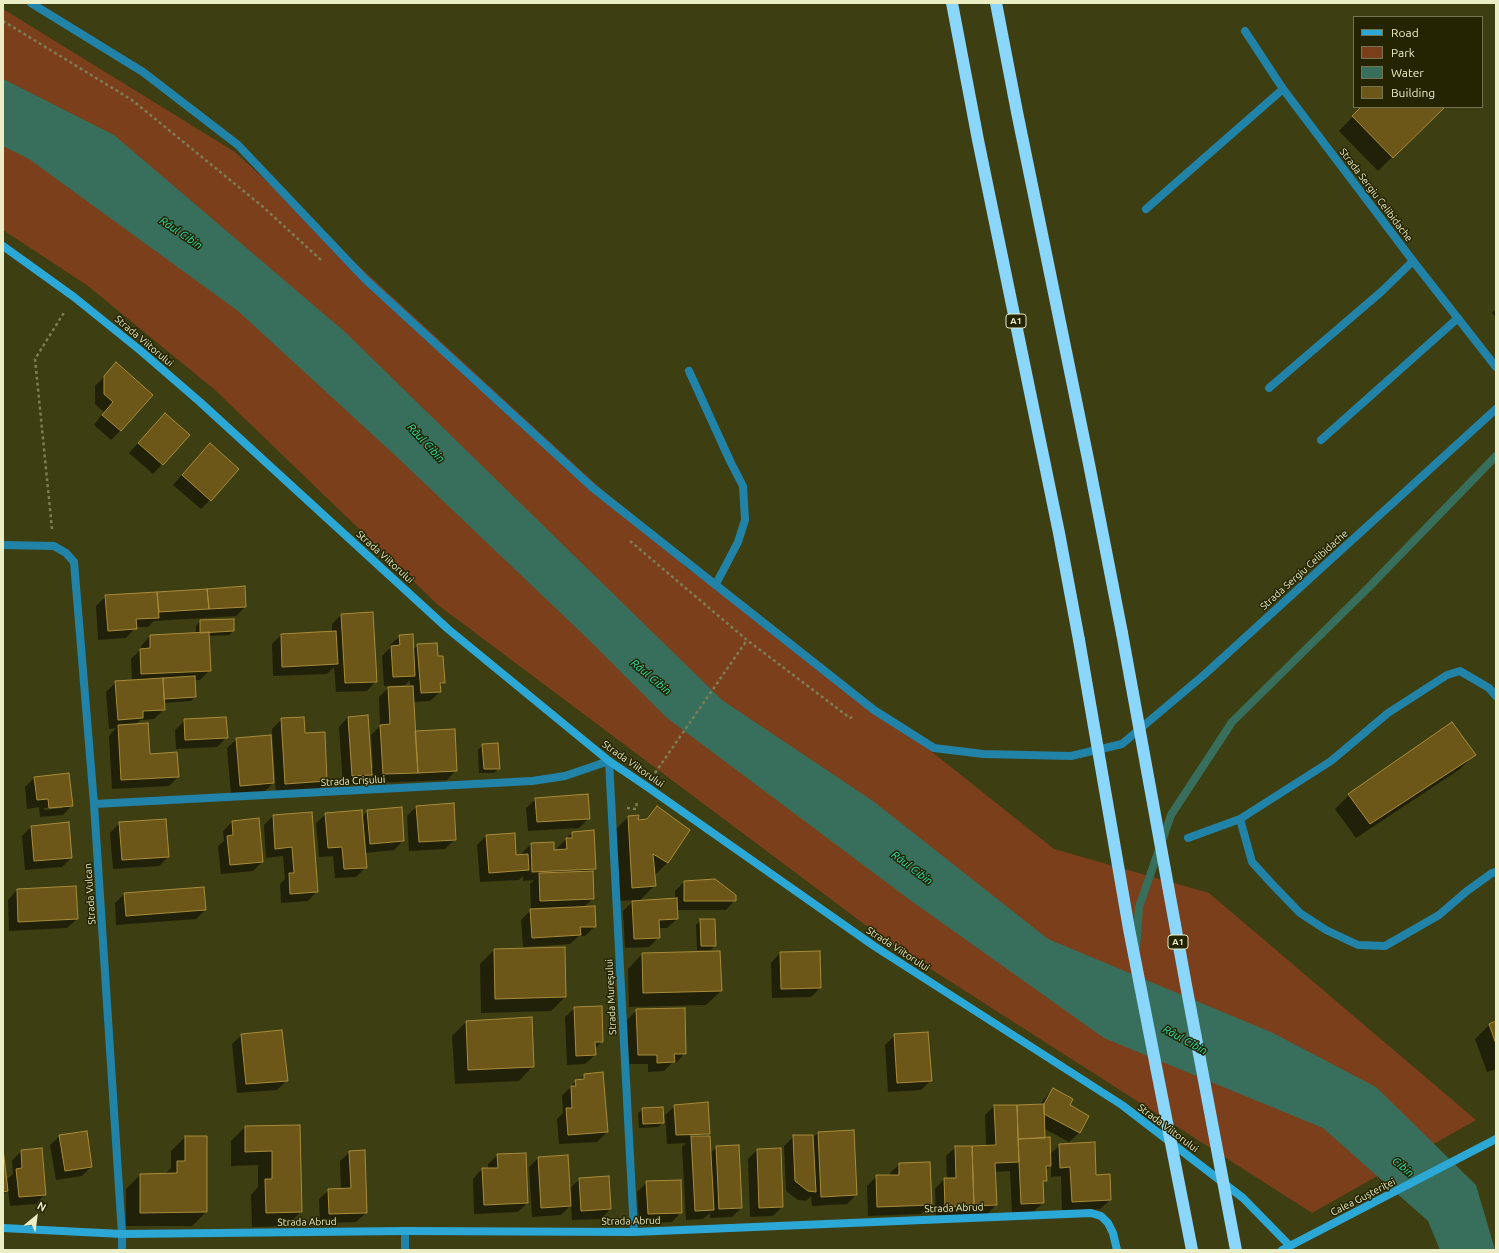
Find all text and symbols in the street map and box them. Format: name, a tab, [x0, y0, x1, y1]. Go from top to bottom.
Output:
legend	[1353, 16, 1483, 108]
text: Road	[1391, 26, 1419, 39]
text: Park	[1391, 46, 1415, 59]
text: Water	[1391, 66, 1424, 79]
text: Building	[1391, 86, 1435, 99]
street label: Strada Sergiu Celibidache	[1337, 146, 1415, 244]
water label: Râul Cibin	[157, 214, 205, 252]
street label: Strada Viitorului	[112, 313, 176, 369]
road number: A1	[1006, 314, 1026, 328]
water label: Râul Cibin	[405, 421, 447, 465]
street label: Strada Sergiu Celibidache	[1258, 527, 1350, 613]
street label: Strada Viitorului	[354, 528, 416, 586]
water label: Râul Cibin	[628, 656, 674, 698]
street label: Strada Viitorului	[600, 738, 666, 790]
street label: Strada Crișului	[320, 773, 386, 789]
water label: Râul Cibin	[889, 848, 935, 888]
street label: Strada Vulcan	[82, 863, 98, 925]
street label: Strada Viitorului	[864, 924, 932, 974]
road number: A1	[1168, 935, 1188, 949]
street label: Strada Mureșului	[603, 959, 619, 1035]
water label: Râul Cibin	[1161, 1022, 1209, 1058]
street label: Strada Viitorului	[1135, 1101, 1201, 1155]
water label: Cibin	[1389, 1154, 1417, 1180]
street label: Calea Gușteriței	[1329, 1176, 1397, 1218]
north arrow	[16, 1197, 56, 1237]
text: N	[35, 1199, 48, 1214]
street label: Strada Abrud	[924, 1201, 984, 1215]
street label: Strada Abrud	[601, 1214, 661, 1228]
street label: Strada Abrud	[277, 1215, 337, 1229]

